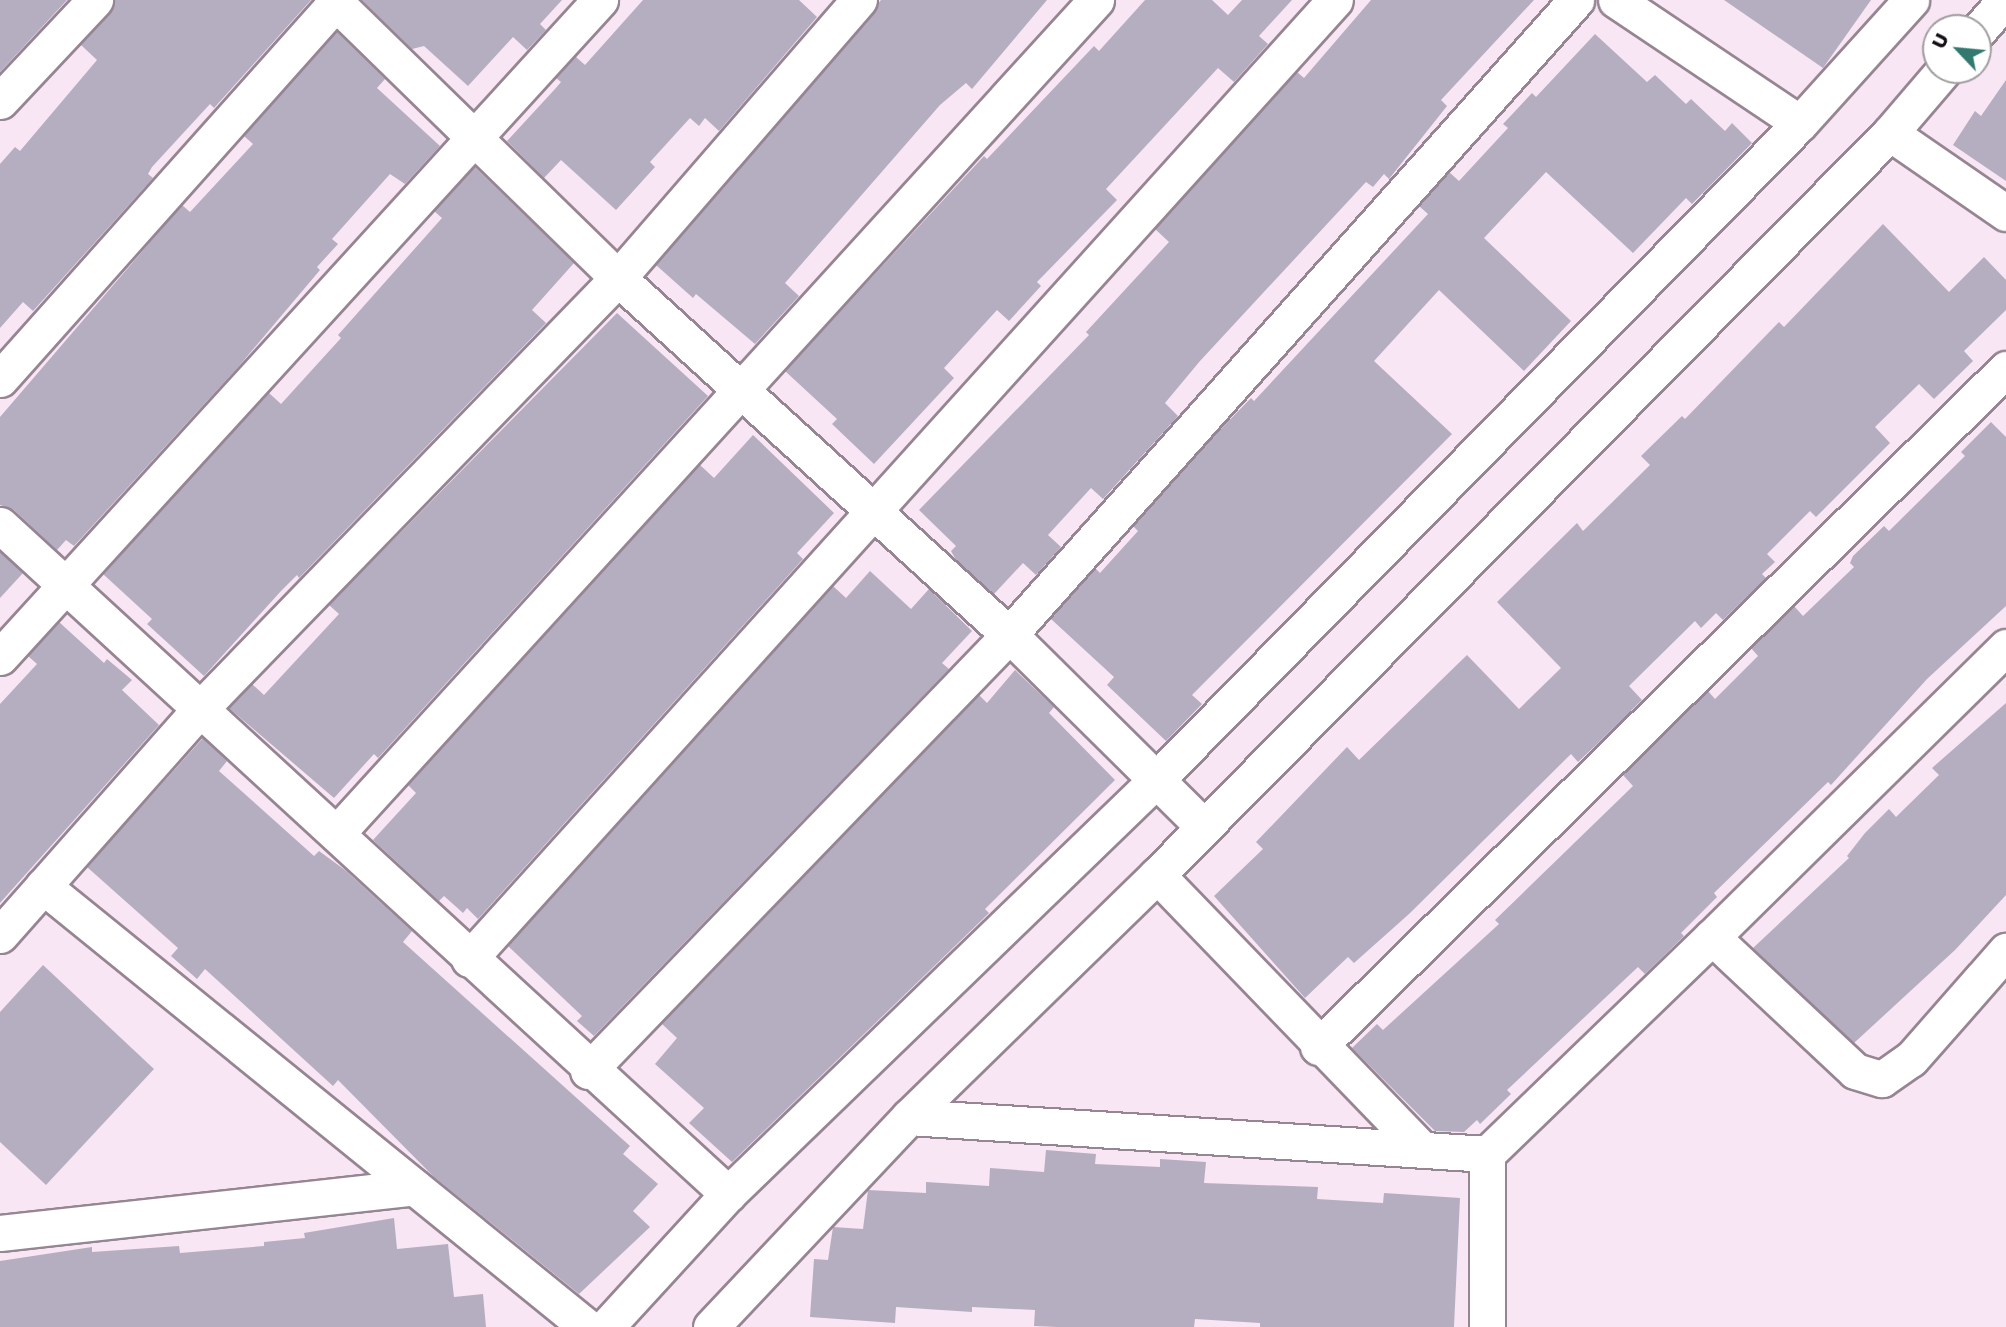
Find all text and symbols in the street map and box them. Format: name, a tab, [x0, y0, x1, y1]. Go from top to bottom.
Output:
north arrow	[1922, 14, 1992, 84]
text: U	[1926, 29, 1953, 52]

